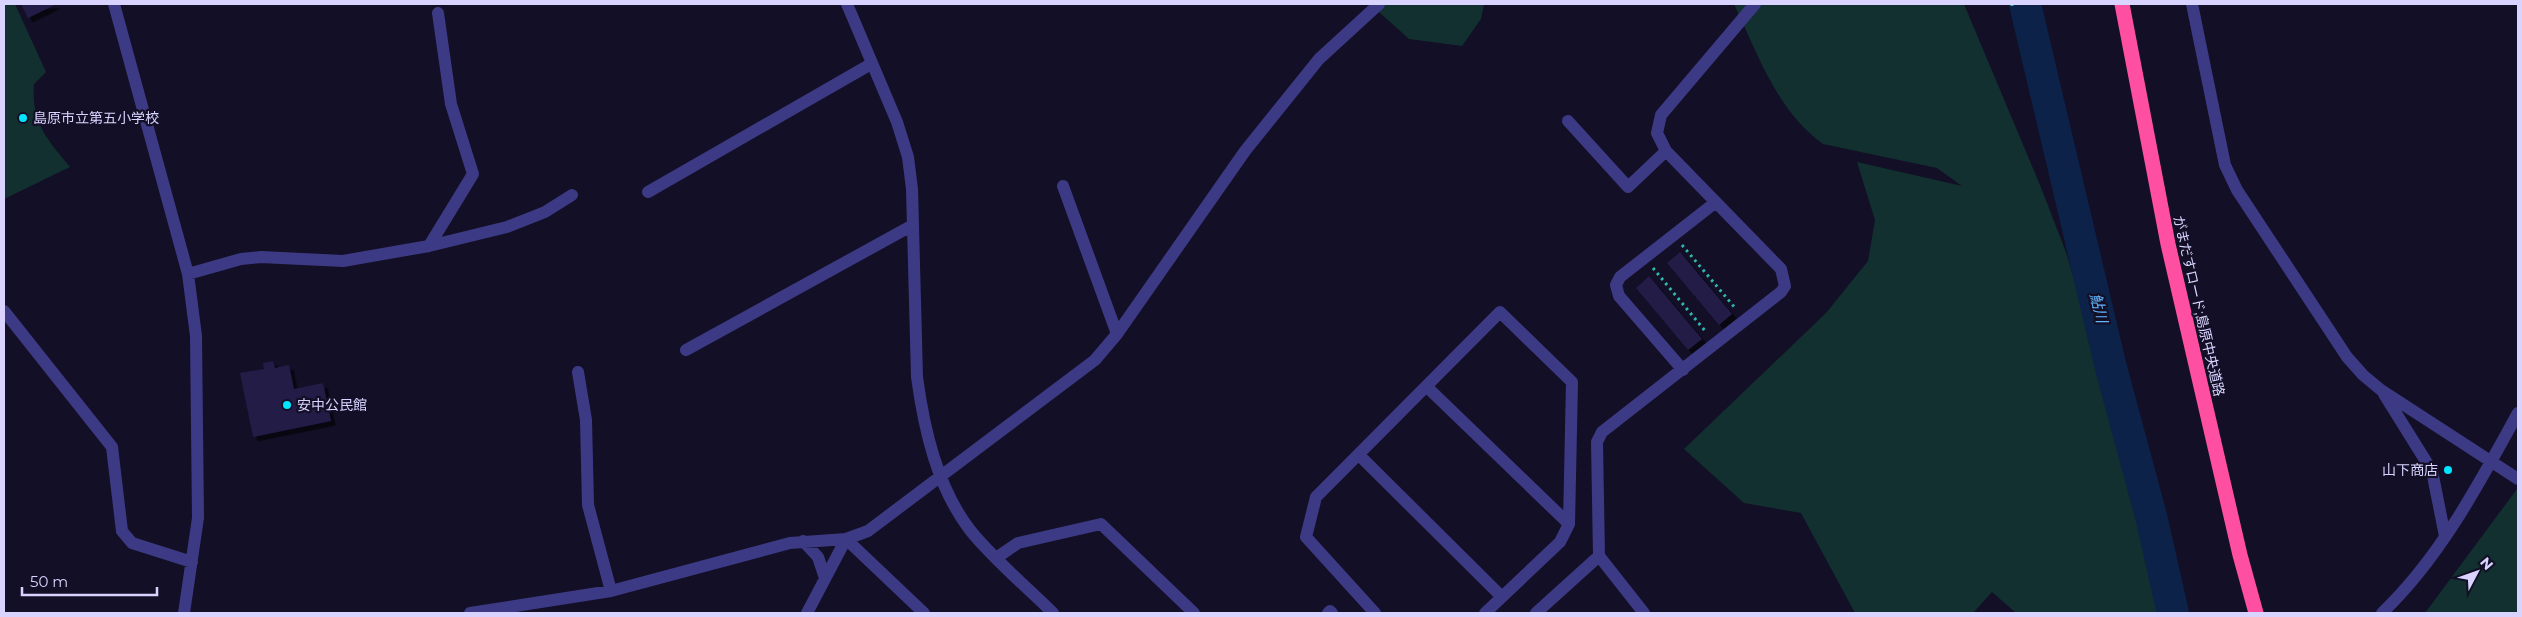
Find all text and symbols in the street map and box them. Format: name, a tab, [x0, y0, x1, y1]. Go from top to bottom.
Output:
place label: 島原市立第五小学校	[33, 109, 159, 127]
marker: 島原市立第五小学校	[17, 112, 29, 124]
street label: がまだすロード;島原中央道路	[2169, 214, 2229, 398]
water label: 鮎川	[2086, 291, 2112, 327]
place label: 安中公民館	[297, 396, 367, 414]
marker: 安中公民館	[281, 399, 293, 411]
place label: 山下商店	[2382, 461, 2438, 479]
marker: 山下商店	[2442, 464, 2454, 476]
north arrow	[2452, 547, 2502, 597]
text: N	[2476, 553, 2497, 574]
scale bar	[22, 564, 158, 596]
text: 50 m	[30, 572, 68, 591]

